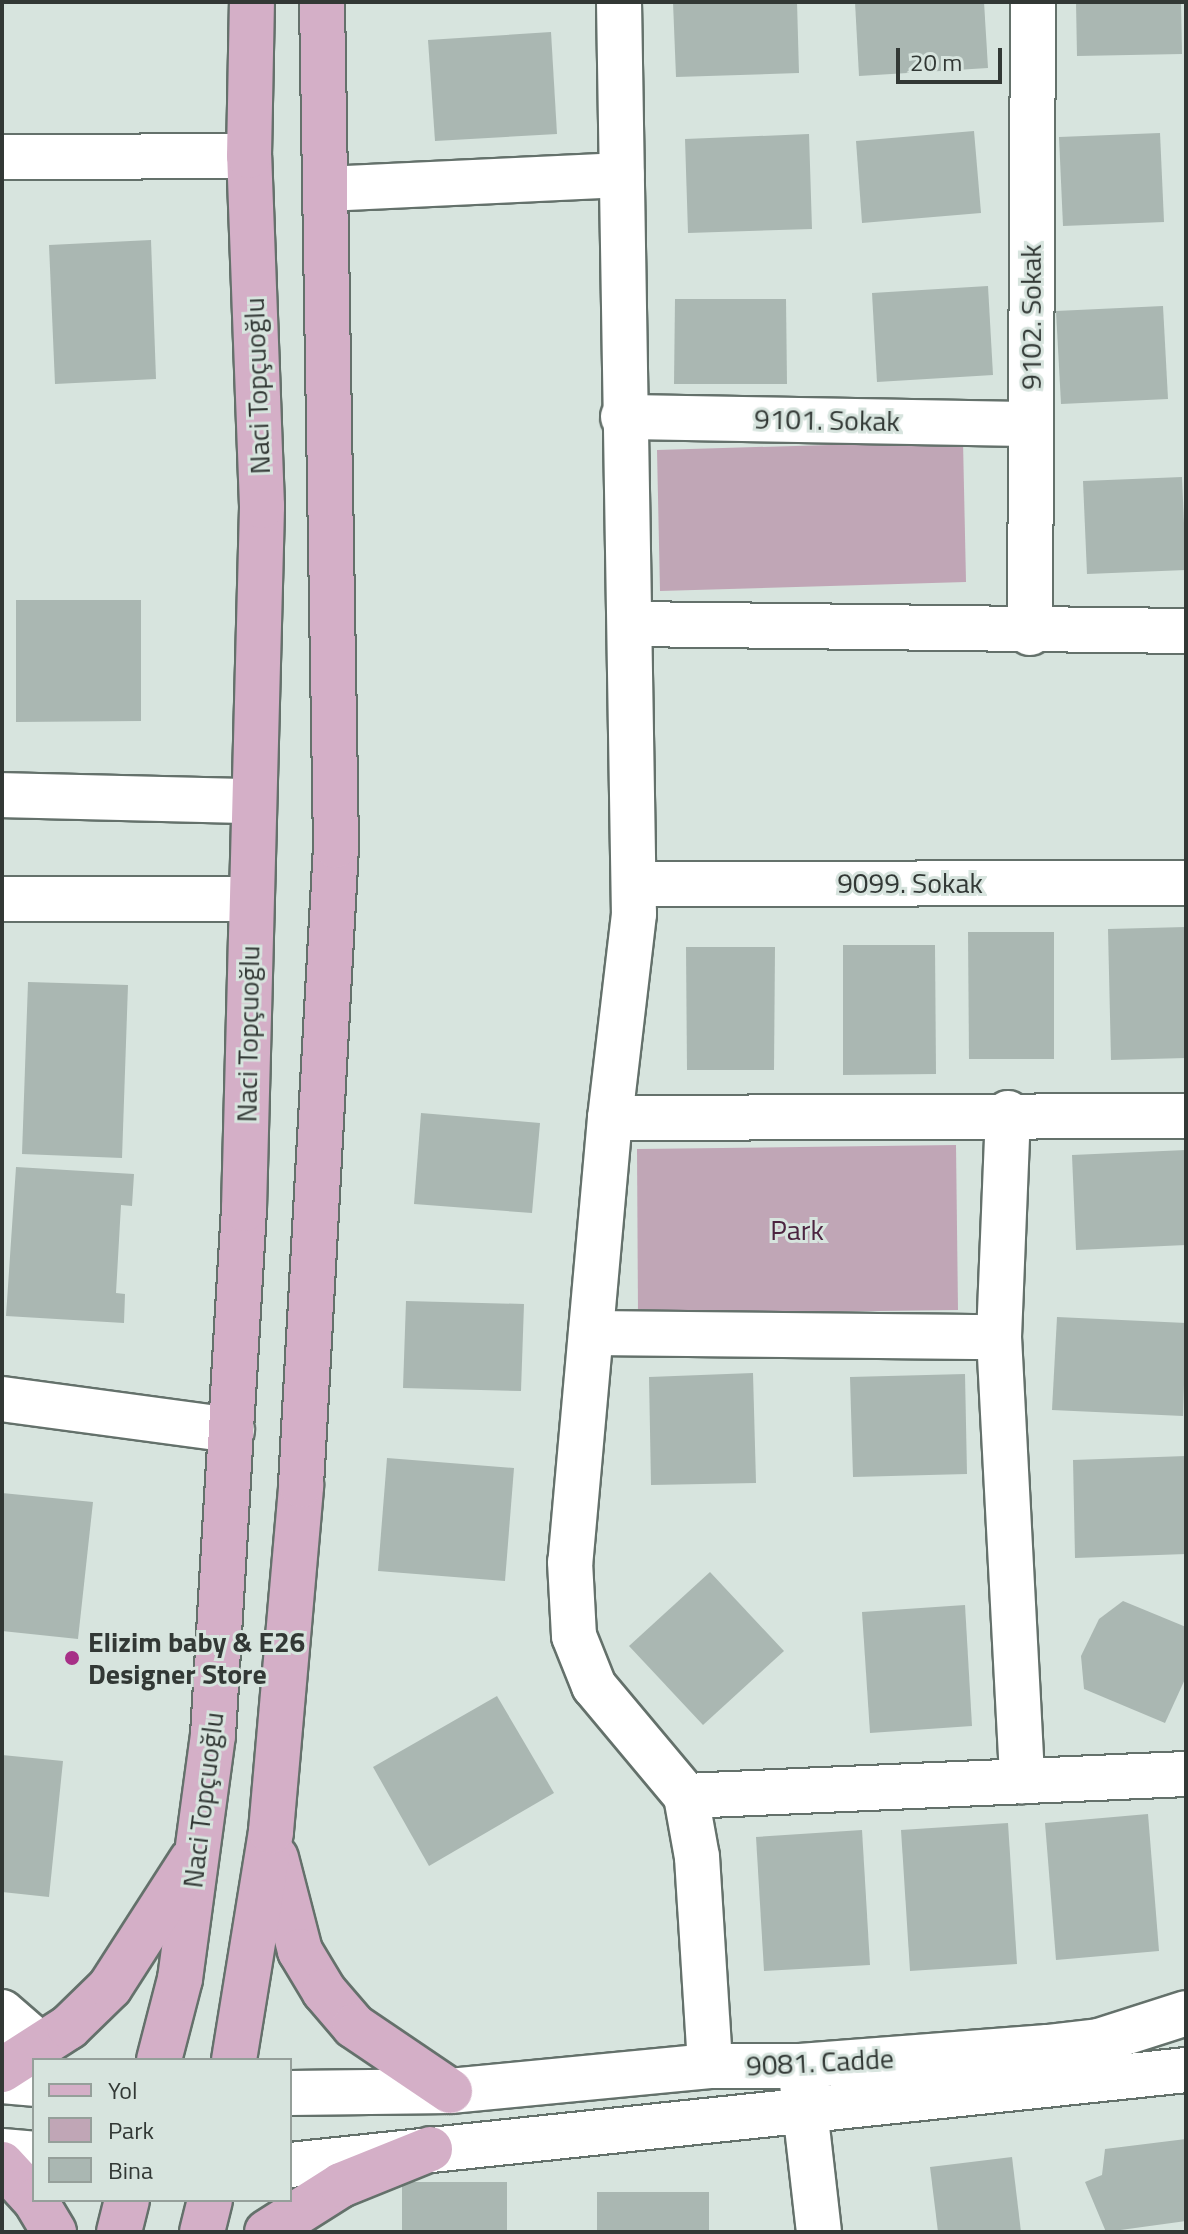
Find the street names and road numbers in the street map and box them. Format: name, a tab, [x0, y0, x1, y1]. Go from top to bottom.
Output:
street label: 9102. Sokak	[1014, 244, 1048, 390]
street label: Naci Topçuoğlu	[237, 297, 277, 475]
street label: 9101. Sokak	[754, 402, 900, 438]
street label: 9099. Sokak	[837, 866, 983, 900]
street label: Naci Topçuoğlu	[230, 945, 266, 1123]
street label: Naci Topçuoğlu	[176, 1710, 230, 1890]
street label: 9081. Cadde	[745, 2041, 895, 2083]

